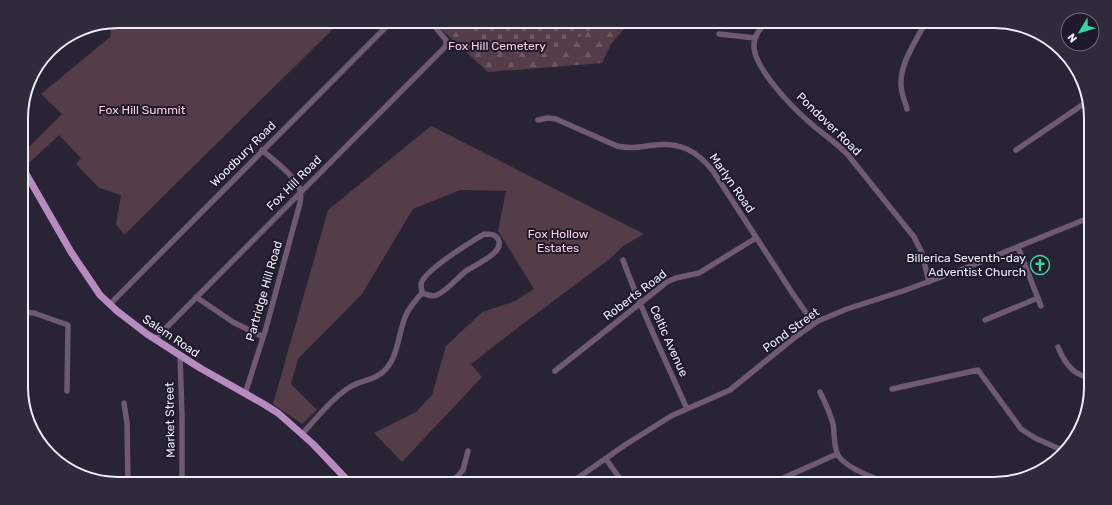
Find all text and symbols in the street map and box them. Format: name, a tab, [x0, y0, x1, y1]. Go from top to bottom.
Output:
north arrow	[1060, 12, 1100, 52]
text: N	[1065, 31, 1080, 45]
park label: Fox Hill Cemetery	[448, 39, 546, 53]
street label: Pondover Road	[794, 90, 864, 158]
park label: Fox Hill Summit	[99, 103, 186, 117]
street label: Woodbury Road	[207, 118, 279, 190]
street label: Marlyn Road	[707, 151, 757, 215]
street label: Fox Hill Road	[264, 153, 324, 213]
park label: Fox Hollow Estates	[528, 227, 589, 255]
street label: Partridge Hill Road	[243, 239, 285, 343]
place label: Billerica Seventh-day Adventist Church	[907, 251, 1026, 279]
church icon: Billerica Seventh-day Adventist Church	[1029, 254, 1051, 276]
street label: Roberts Road	[601, 267, 669, 323]
street label: Celtic Avenue	[647, 303, 691, 379]
street label: Pond Street	[760, 305, 822, 355]
street label: Salem Road	[140, 312, 202, 360]
street label: Market Street	[162, 382, 178, 458]

